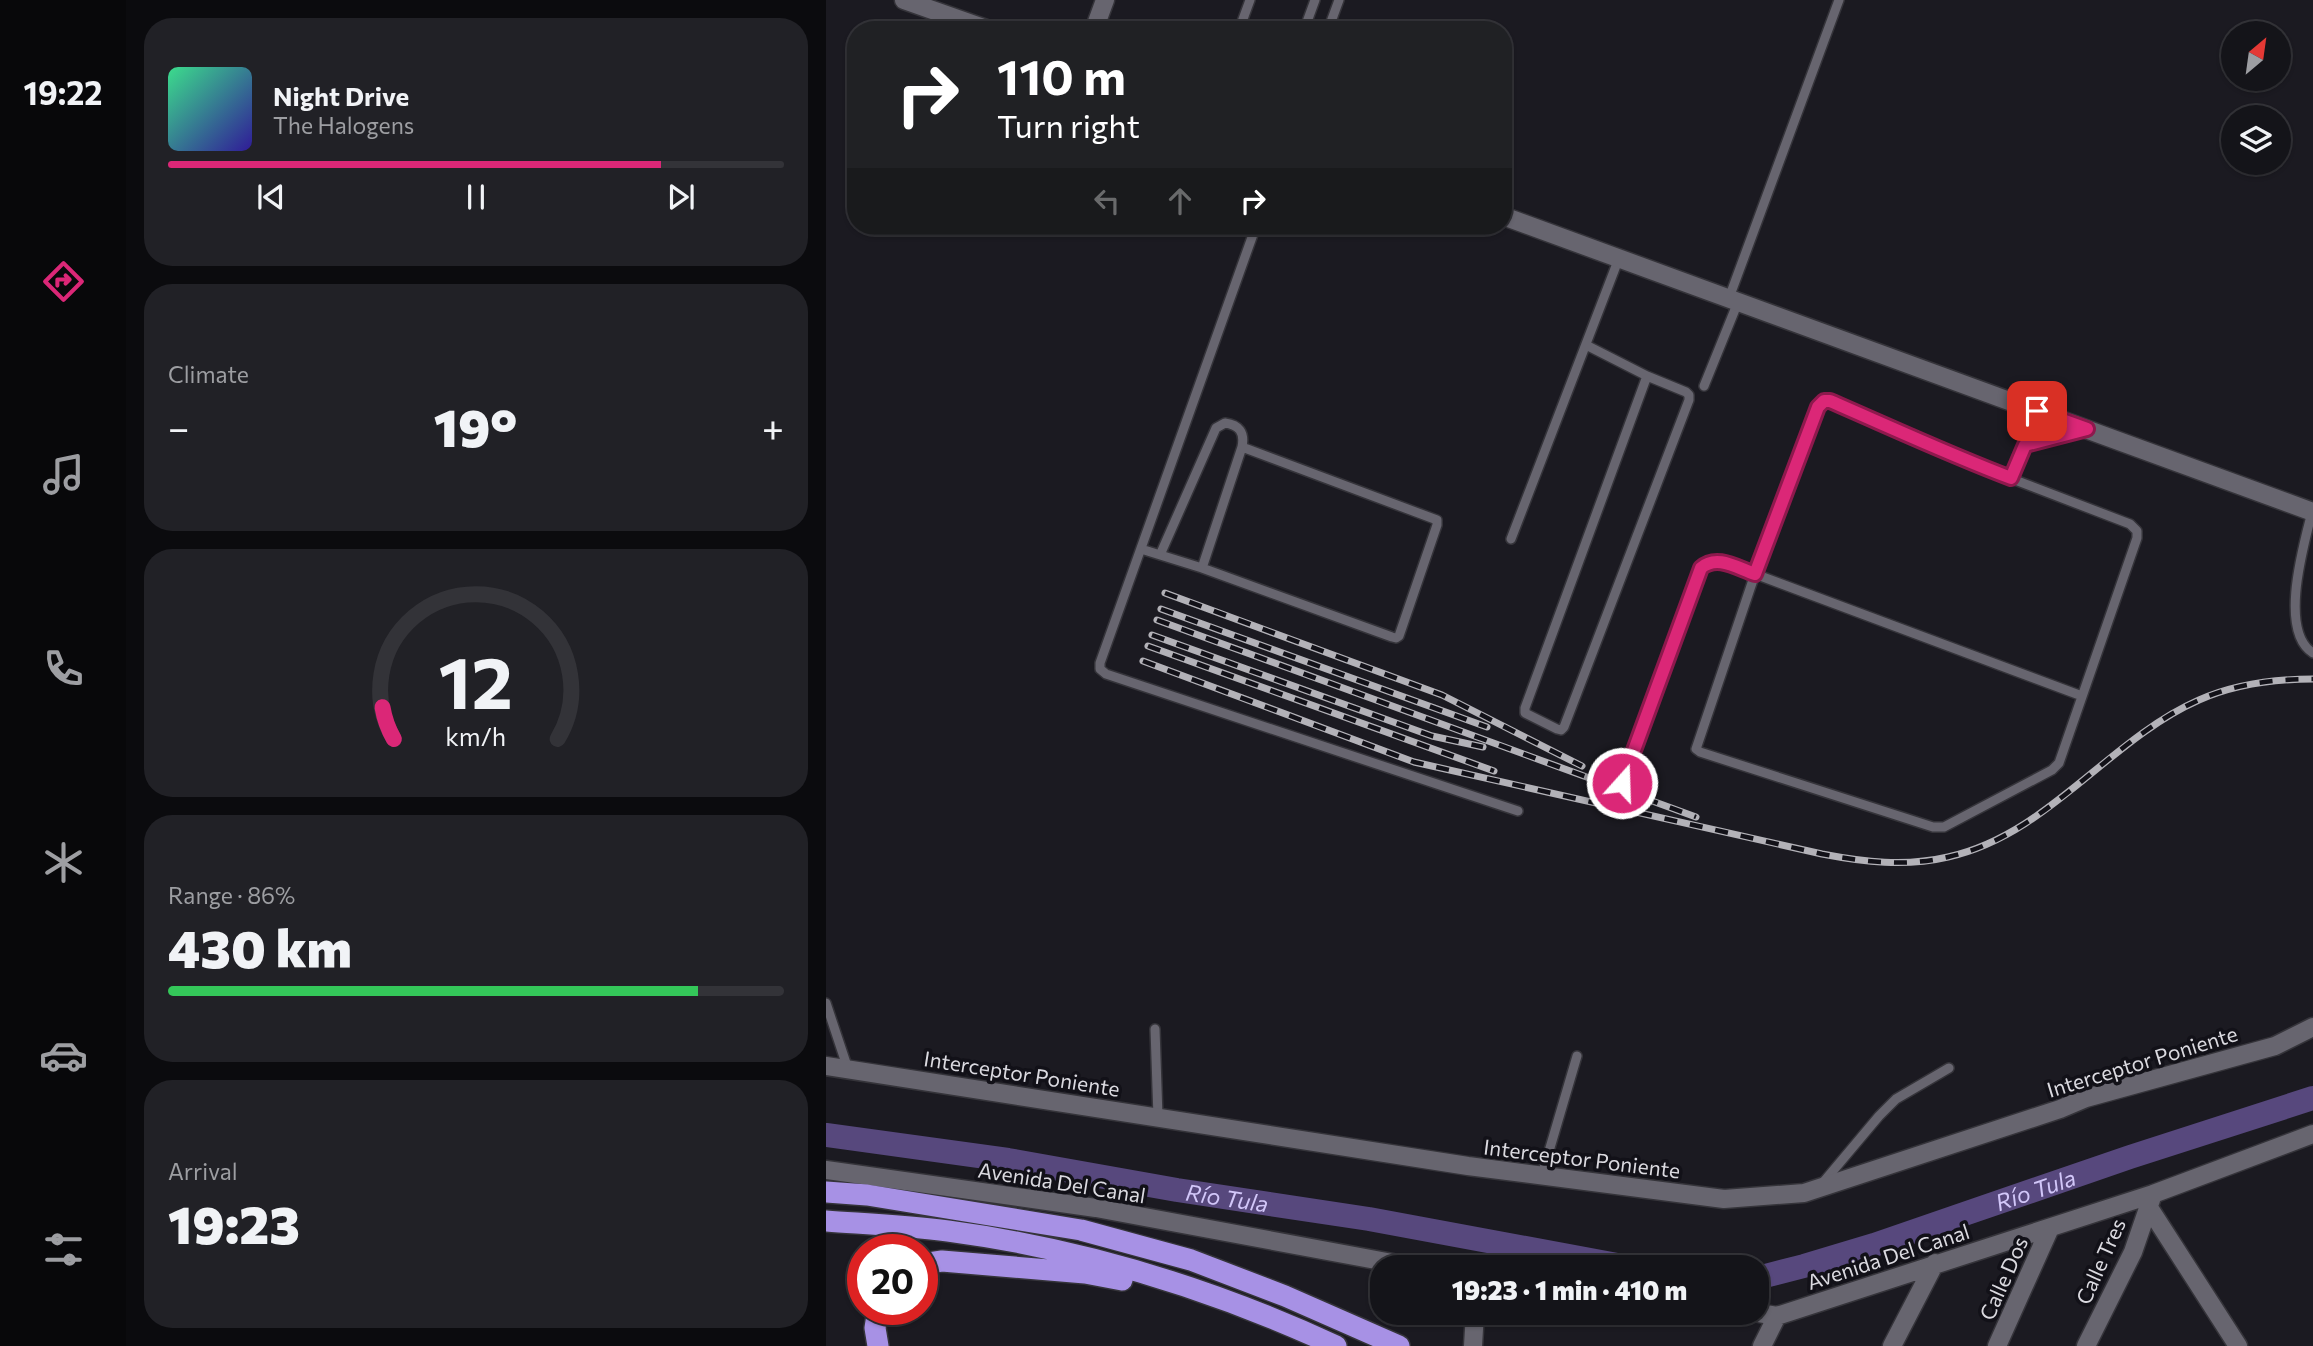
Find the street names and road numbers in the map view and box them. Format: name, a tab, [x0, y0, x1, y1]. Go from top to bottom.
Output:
street label: Interceptor Poniente	[2044, 1020, 2240, 1102]
street label: Interceptor Poniente	[922, 1045, 1122, 1101]
street label: Interceptor Poniente	[1482, 1134, 1682, 1182]
street label: Avenida Del Canal	[976, 1156, 1148, 1208]
street label: Calle Tres	[2070, 1214, 2130, 1308]
street label: Avenida Del Canal	[1804, 1218, 1972, 1294]
street label: Calle Dos	[1974, 1232, 2032, 1324]

